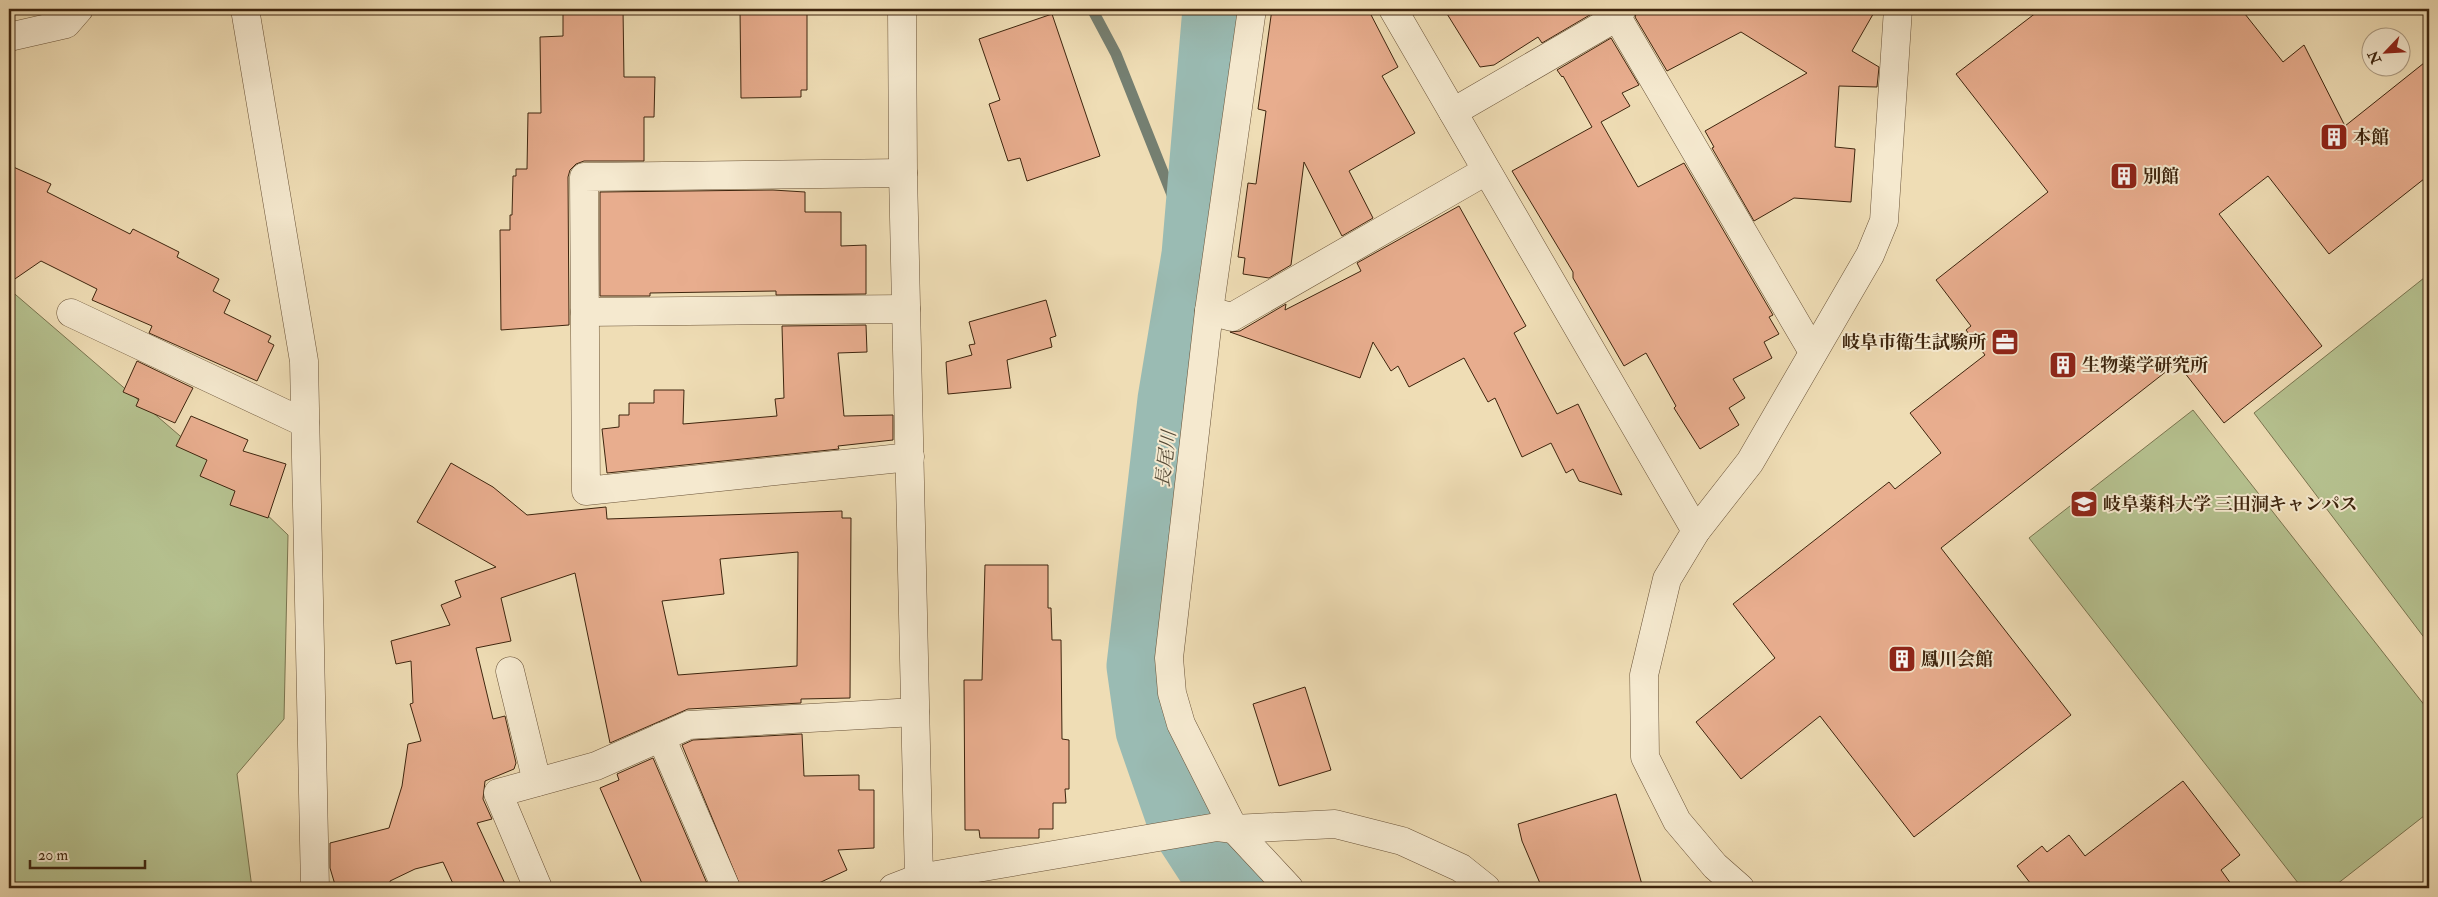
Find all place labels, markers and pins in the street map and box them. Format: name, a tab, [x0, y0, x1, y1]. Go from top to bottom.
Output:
building icon: 本館	[2319, 122, 2349, 152]
place label: 本館	[2353, 126, 2389, 149]
building icon: 別館	[2109, 161, 2139, 191]
place label: 別館	[2143, 165, 2179, 188]
office icon: 岐阜市衛生試験所	[1990, 327, 2020, 357]
place label: 岐阜市衛生試験所	[1842, 331, 1986, 354]
building icon: 生物薬学研究所	[2048, 350, 2078, 380]
place label: 生物薬学研究所	[2082, 354, 2208, 377]
school or university icon: 岐阜薬科大学 三田洞キャンパス	[2069, 489, 2099, 519]
place label: 岐阜薬科大学 三田洞キャンパス	[2103, 493, 2358, 516]
building icon: 鳳川会館	[1887, 644, 1917, 674]
place label: 鳳川会館	[1921, 648, 1993, 671]

